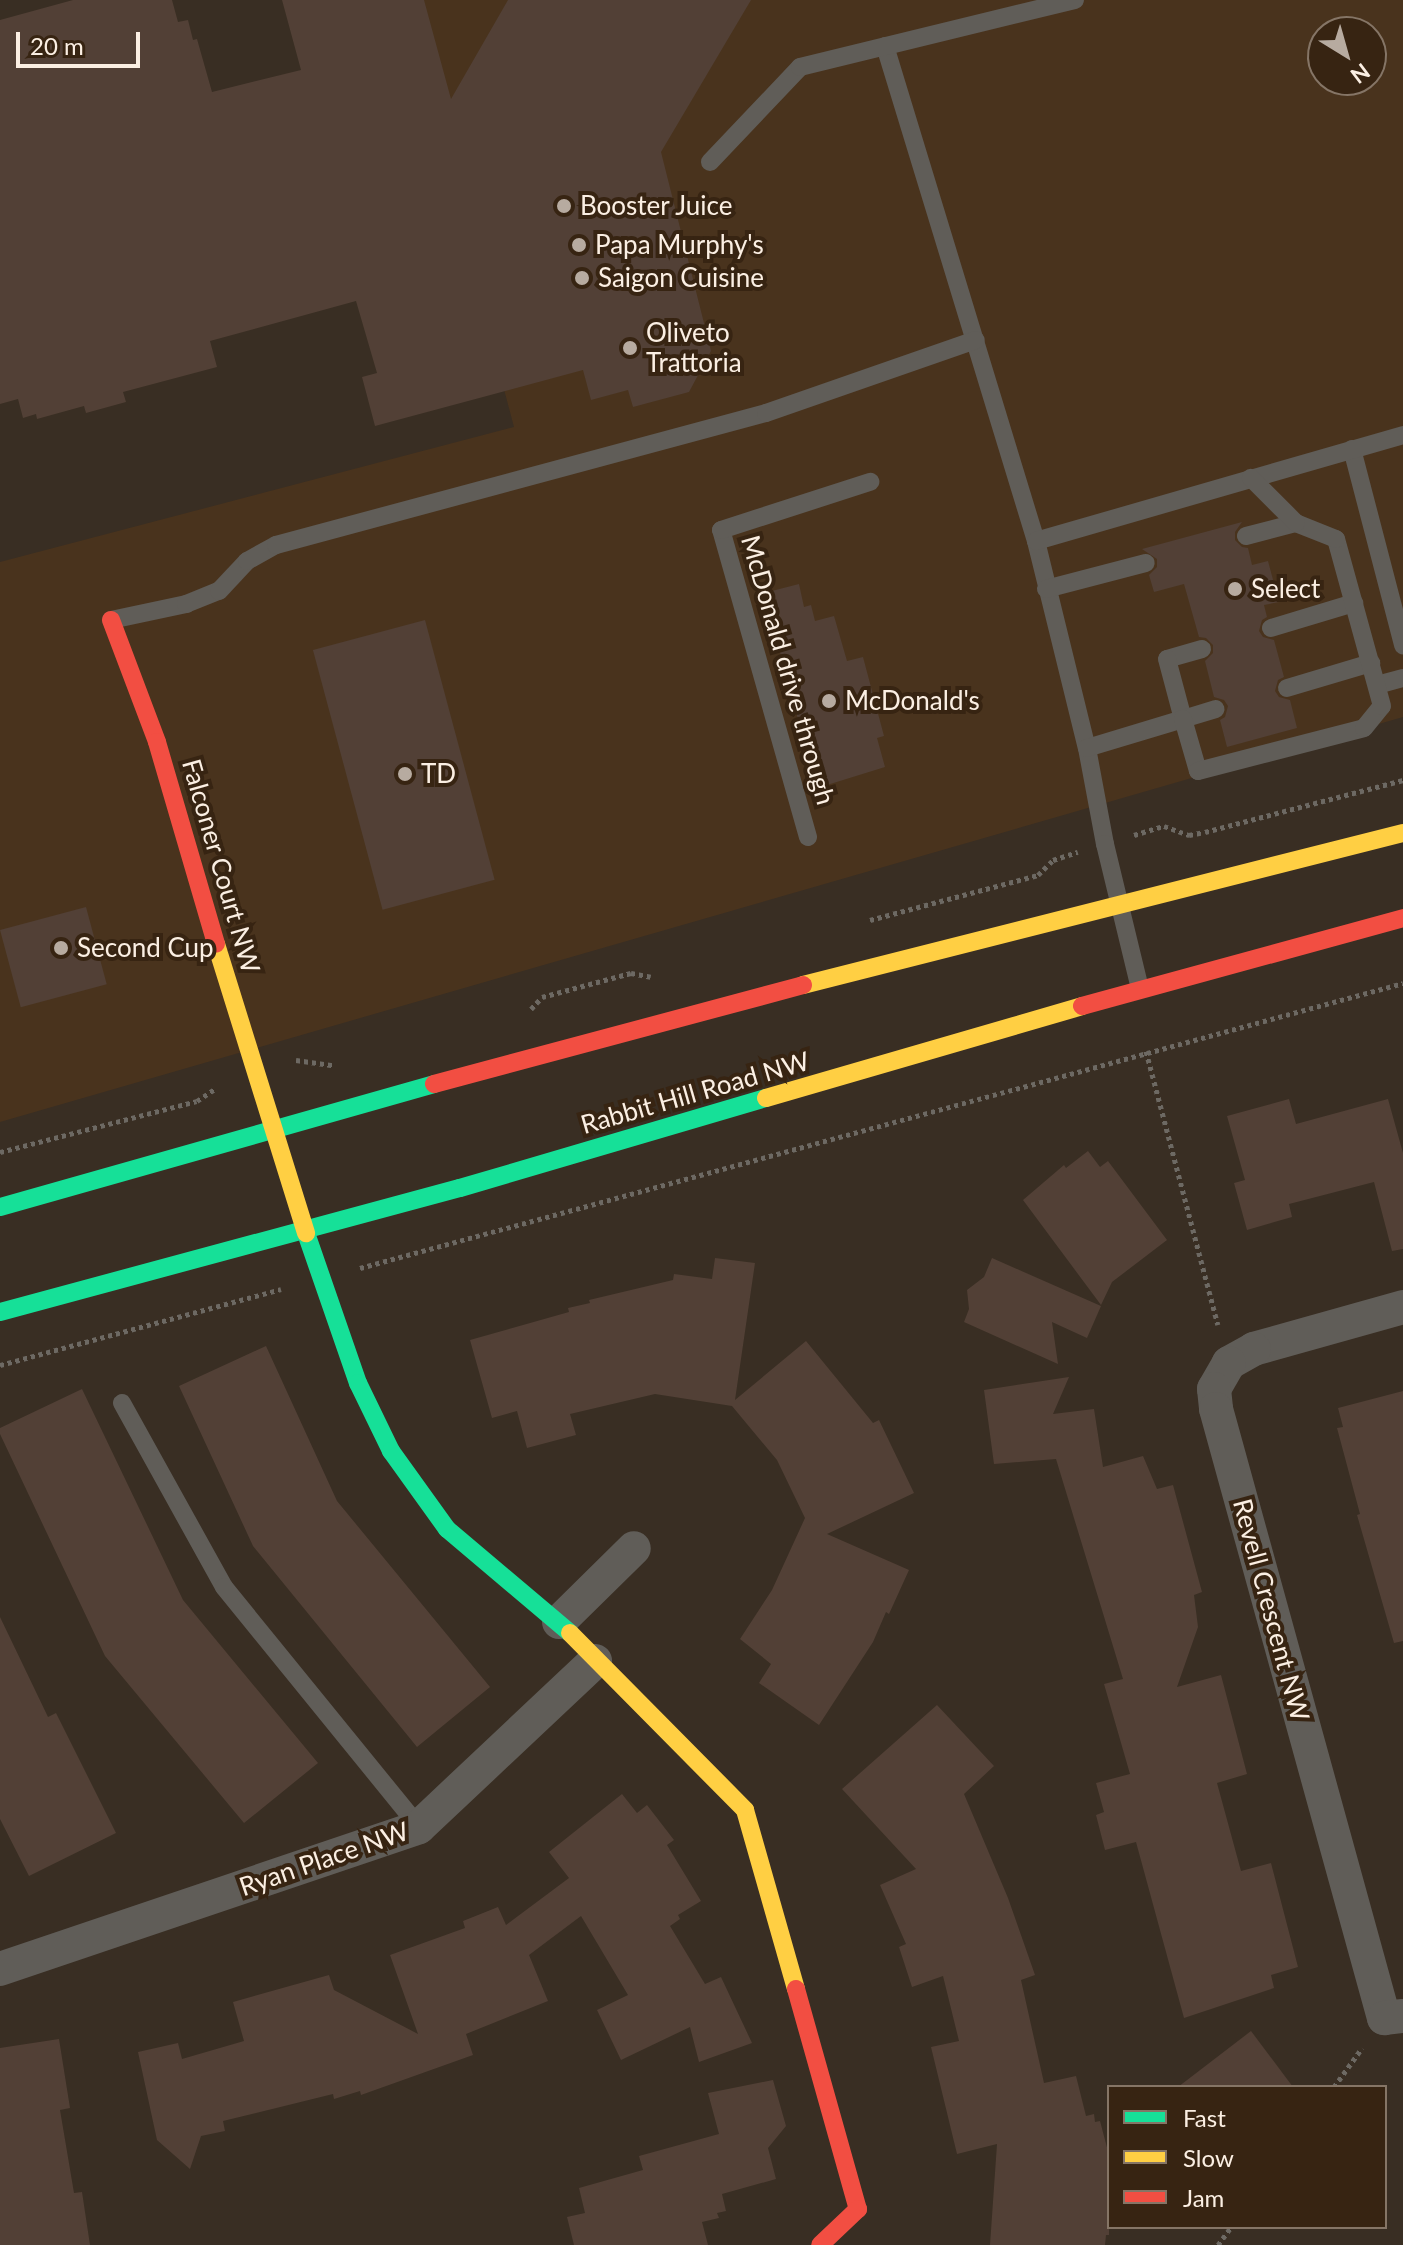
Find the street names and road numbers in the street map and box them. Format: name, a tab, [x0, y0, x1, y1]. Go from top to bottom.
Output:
street label: McDonald drive through	[735, 532, 841, 808]
street label: Falconer Court NW	[175, 755, 267, 977]
street label: Rabbit Hill Road NW	[577, 1045, 813, 1141]
street label: Revell Crescent NW	[1226, 1495, 1316, 1725]
street label: Ryan Place NW	[235, 1815, 413, 1903]

